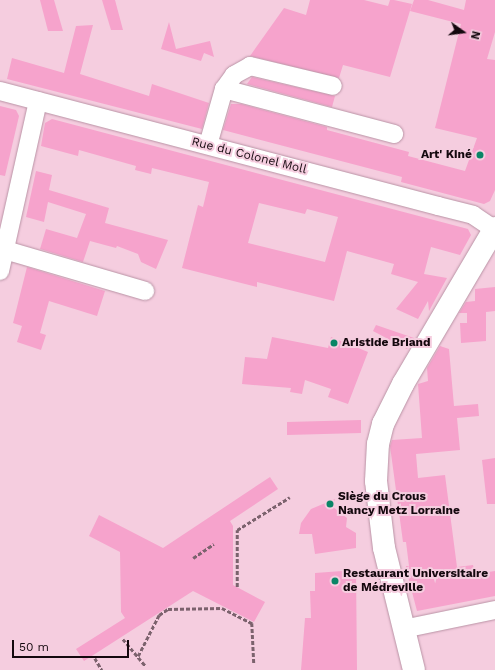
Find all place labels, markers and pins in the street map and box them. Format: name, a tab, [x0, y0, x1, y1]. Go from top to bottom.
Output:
place label: Art' Kiné	[421, 148, 472, 162]
marker: Art' Kiné	[475, 150, 485, 160]
place label: Aristide Briand	[342, 336, 431, 350]
marker: Aristide Briand	[329, 338, 339, 348]
place label: Siège du Crous Nancy Metz Lorraine	[338, 490, 460, 518]
marker: Siège du Crous Nancy Metz Lorraine	[325, 499, 335, 509]
place label: Restaurant Universitaire de Médreville	[343, 567, 488, 595]
marker: Restaurant Universitaire de Médreville	[330, 576, 340, 586]

